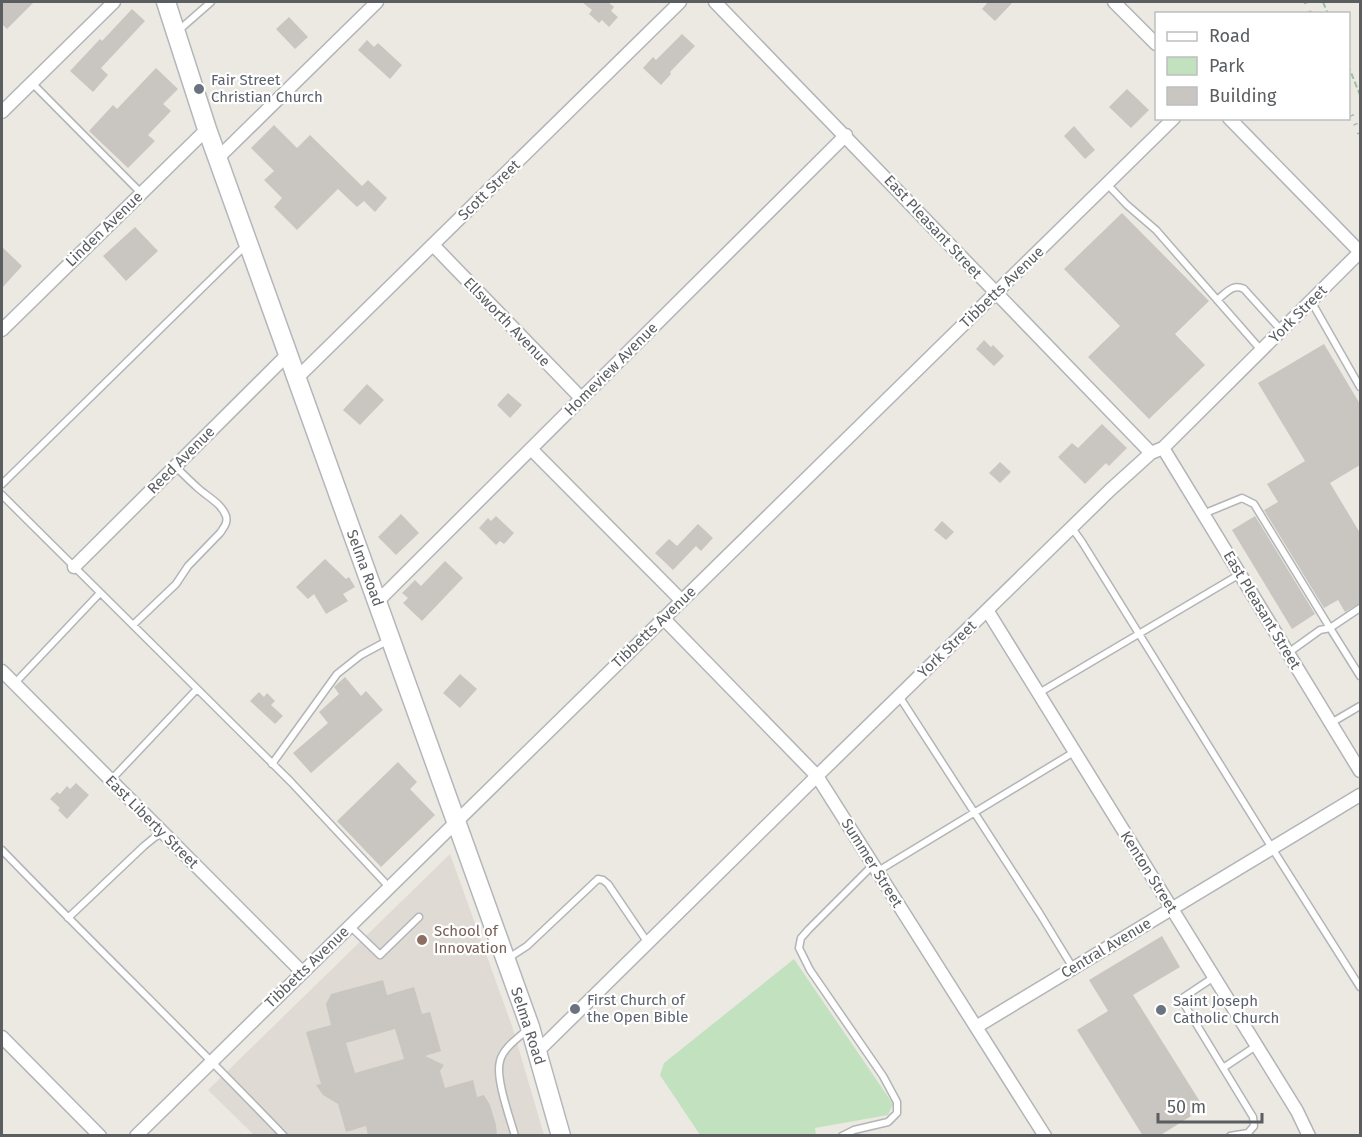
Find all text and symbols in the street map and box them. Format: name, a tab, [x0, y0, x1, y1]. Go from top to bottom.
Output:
legend	[1155, 12, 1350, 120]
text: Road	[1209, 25, 1251, 47]
text: Park	[1209, 55, 1245, 77]
place label: Fair Street Christian Church	[211, 71, 323, 106]
marker: Fair Street Christian Church	[192, 82, 206, 96]
text: Building	[1209, 85, 1277, 107]
street label: Scott Street	[454, 156, 524, 224]
street label: East Pleasant Street	[880, 171, 986, 283]
street label: Linden Avenue	[62, 188, 146, 270]
street label: Tibbetts Avenue	[956, 242, 1048, 332]
street label: Ellsworth Avenue	[460, 274, 554, 370]
street label: York Street	[1265, 281, 1331, 347]
street label: Homeview Avenue	[561, 319, 661, 419]
street label: Reed Avenue	[144, 423, 218, 497]
street label: Selma Road	[343, 527, 387, 609]
street label: East Pleasant Street	[1220, 547, 1305, 673]
street label: Tibbetts Avenue	[608, 582, 700, 672]
street label: York Street	[914, 616, 980, 681]
street label: East Liberty Street	[102, 772, 203, 873]
street label: Summer Street	[838, 815, 907, 911]
street label: Kenton Street	[1117, 828, 1182, 917]
street label: Central Avenue	[1058, 914, 1154, 982]
street label: Tibbetts Avenue	[261, 922, 353, 1012]
place label: School of Innovation	[434, 922, 507, 957]
marker: School of Innovation	[415, 933, 429, 947]
street label: Selma Road	[507, 985, 549, 1067]
place label: First Church of the Open Bible	[587, 991, 688, 1026]
place label: Saint Joseph Catholic Church	[1173, 992, 1279, 1027]
marker: First Church of the Open Bible	[568, 1002, 582, 1016]
marker: Saint Joseph Catholic Church	[1154, 1003, 1168, 1017]
scale bar	[1158, 1086, 1262, 1124]
text: 50 m	[1167, 1096, 1206, 1118]

